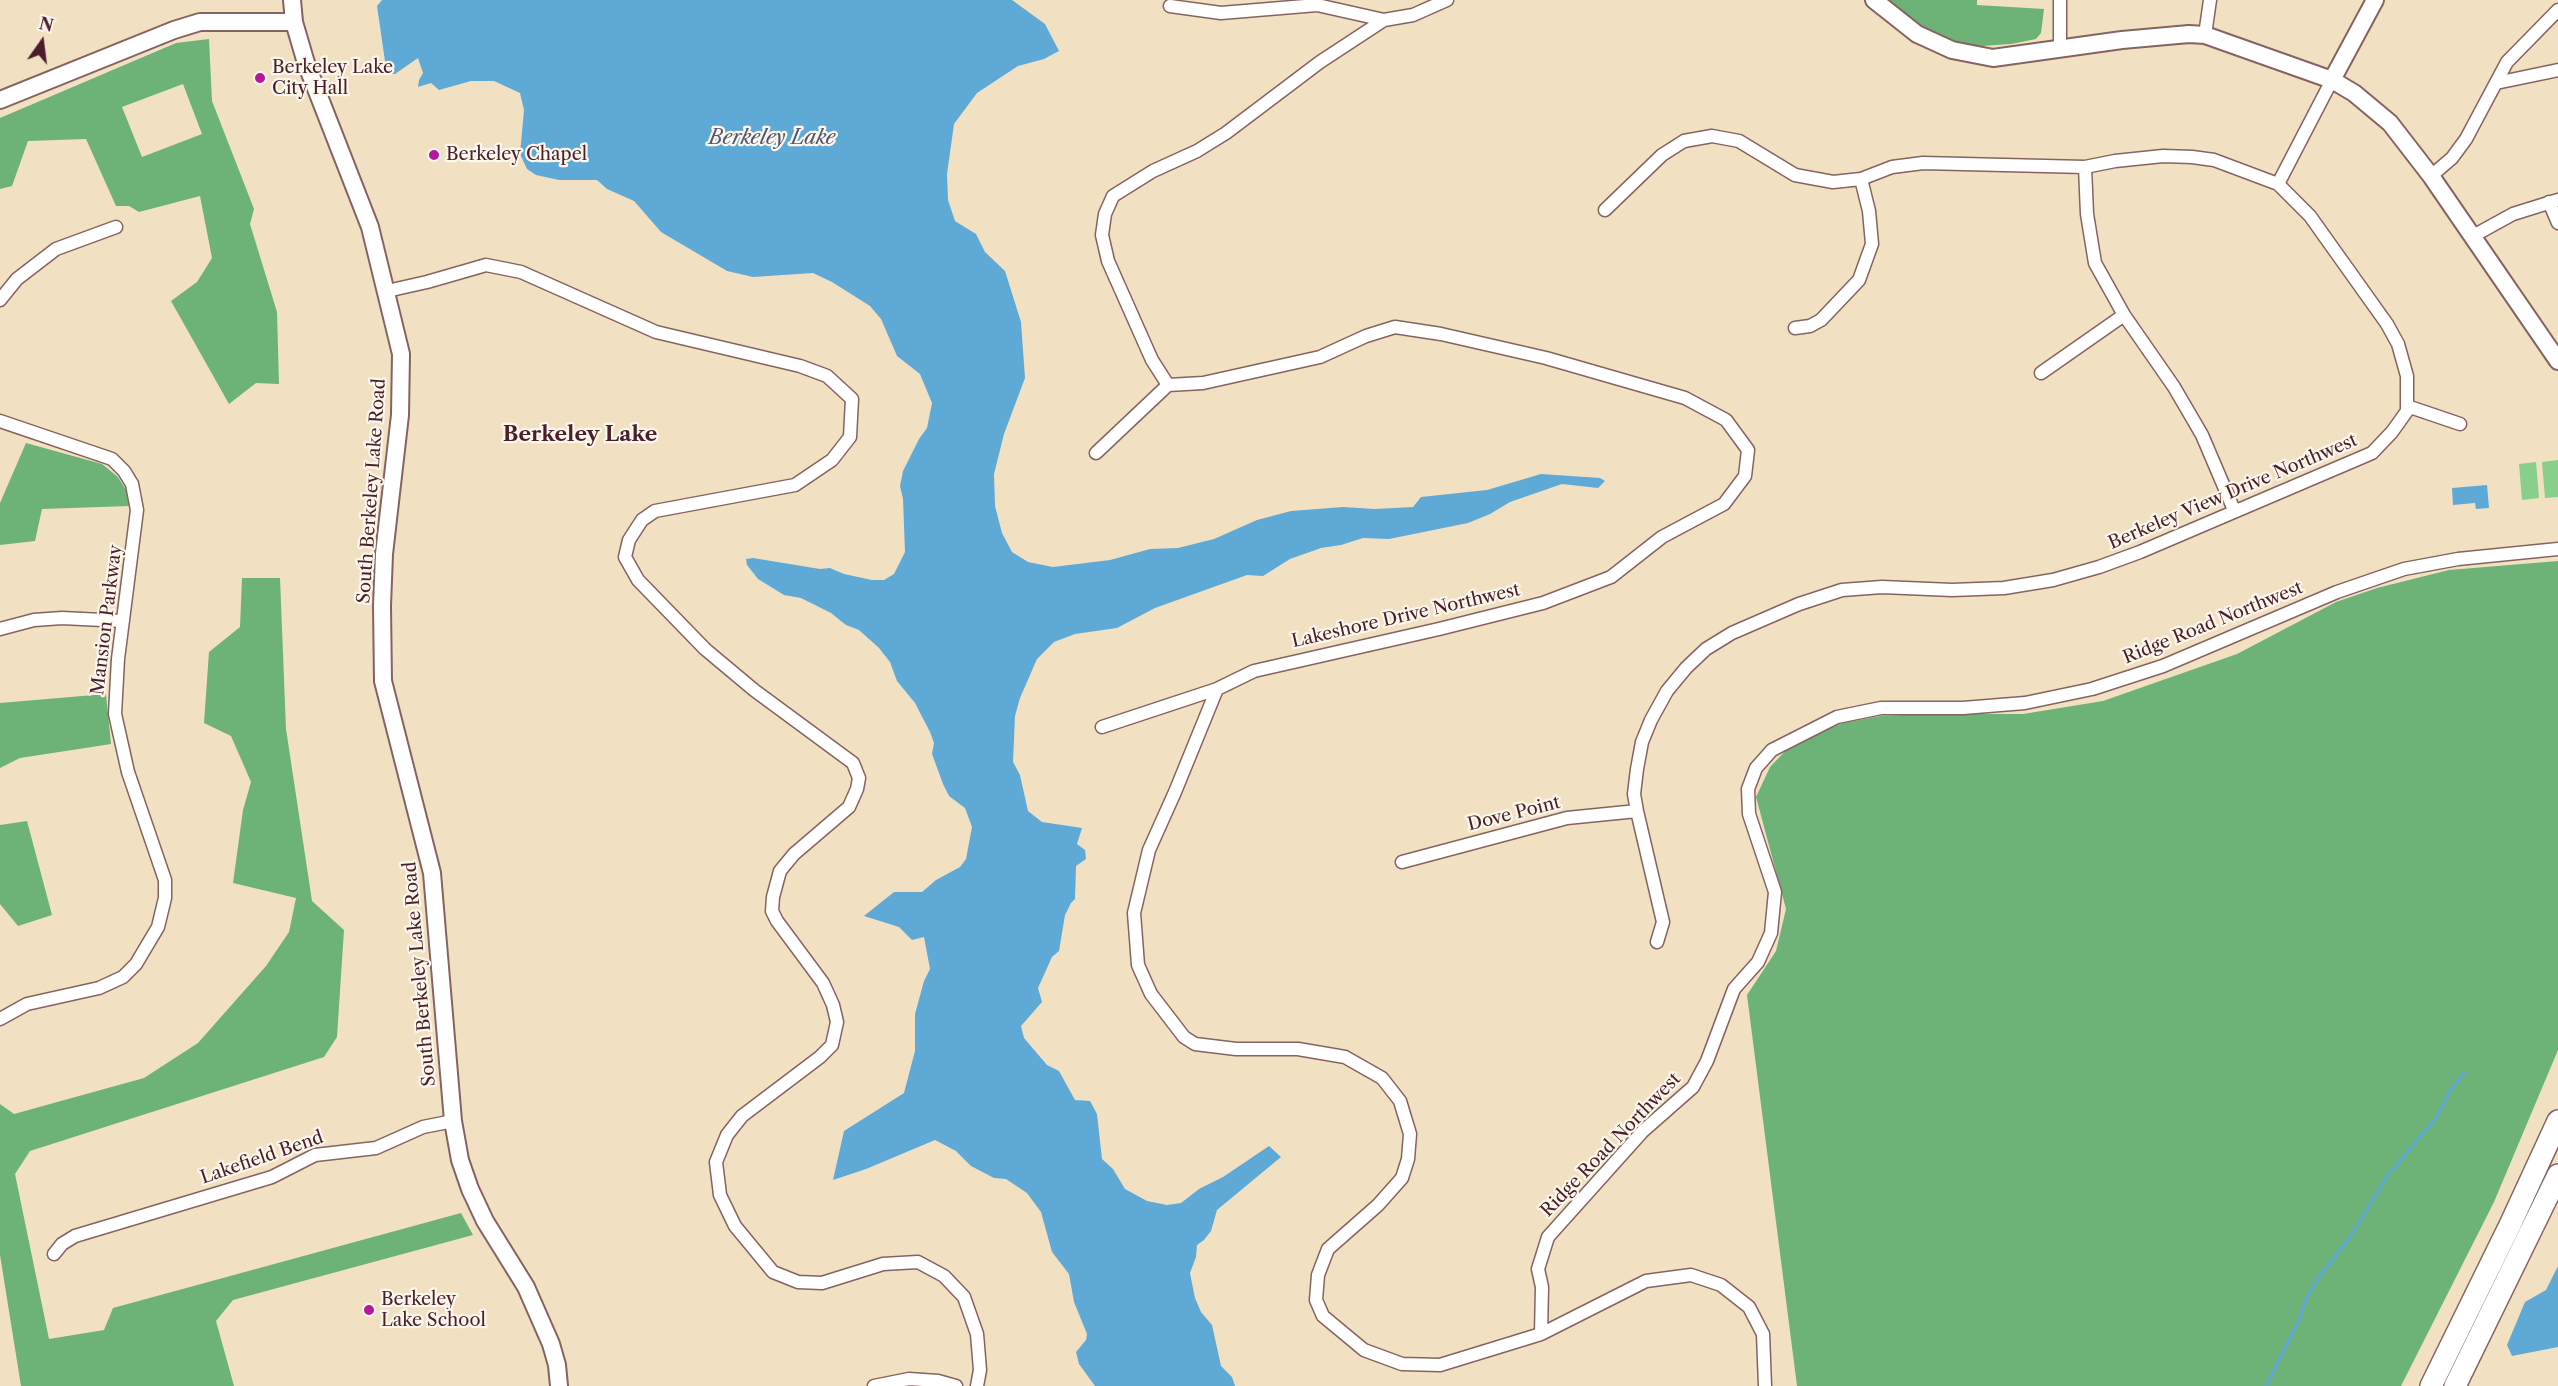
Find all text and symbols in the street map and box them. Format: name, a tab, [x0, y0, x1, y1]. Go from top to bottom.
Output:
north arrow	[12, 12, 72, 72]
text: N	[37, 13, 56, 36]
place label: Berkeley Lake City Hall	[272, 57, 393, 100]
marker: Berkeley Lake City Hall	[253, 71, 267, 85]
water label: Berkeley Lake	[709, 126, 835, 150]
place label: Berkeley Chapel	[446, 144, 587, 166]
marker: Berkeley Chapel	[427, 148, 441, 162]
street label: South Berkeley Lake Road	[353, 378, 391, 604]
district label: Berkeley Lake	[503, 422, 657, 448]
street label: Berkeley View Drive Northwest	[2105, 430, 2361, 554]
street label: Mansion Parkway	[87, 544, 127, 696]
street label: Ridge Road Northwest	[2120, 577, 2306, 669]
street label: Lakeshore Drive Northwest	[1290, 579, 1522, 653]
street label: Dove Point	[1465, 792, 1563, 836]
street label: South Berkeley Lake Road	[399, 861, 441, 1087]
street label: Ridge Road Northwest	[1537, 1068, 1685, 1222]
street label: Lakefield Bend	[198, 1127, 326, 1189]
place label: Berkeley Lake School	[381, 1289, 486, 1332]
marker: Berkeley Lake School	[362, 1303, 376, 1317]

